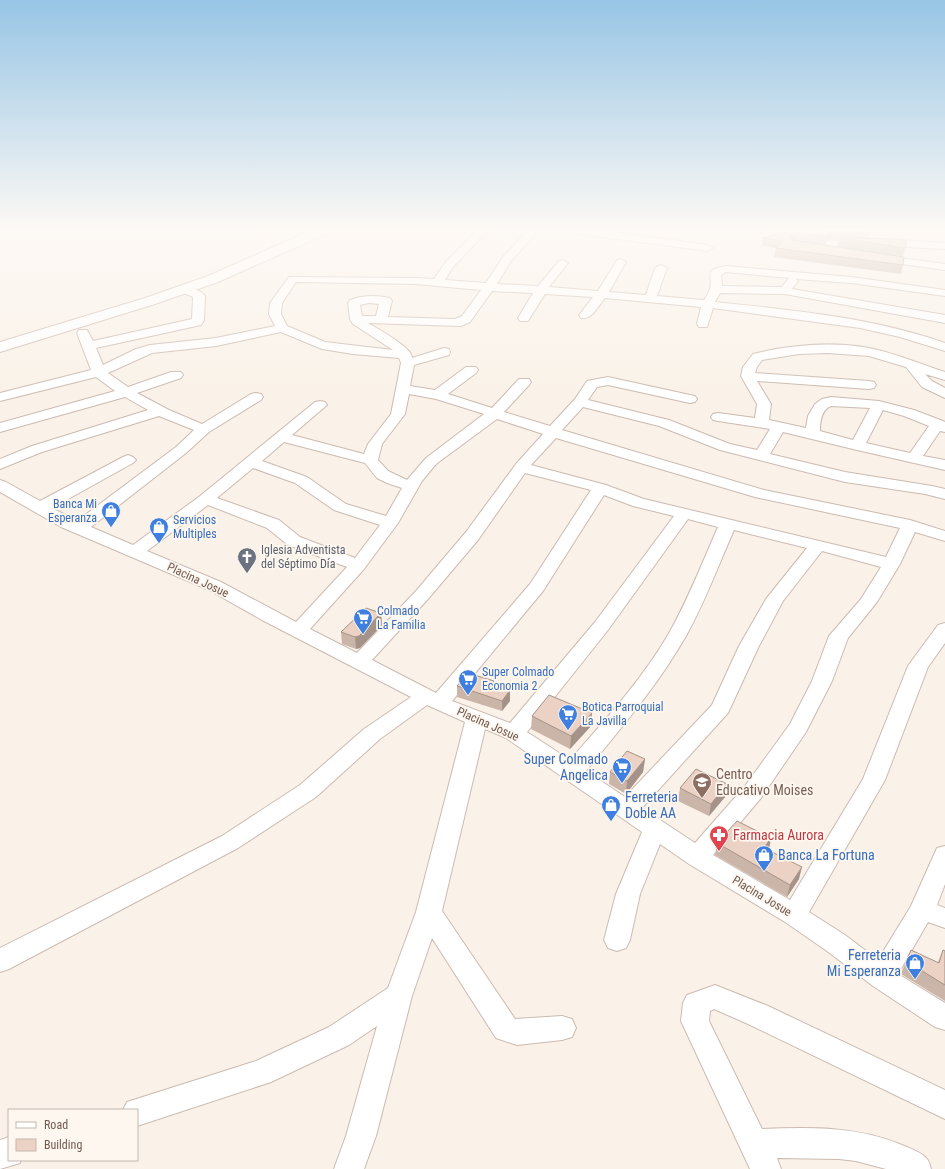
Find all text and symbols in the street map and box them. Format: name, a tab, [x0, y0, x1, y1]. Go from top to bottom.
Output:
place label: Banca Mi Esperanza	[48, 497, 97, 525]
shop icon: Banca Mi Esperanza	[100, 500, 122, 528]
place label: Servicios Multiples	[173, 513, 217, 541]
shop icon: Servicios Multiples	[148, 516, 170, 544]
place label: Iglesia Adventista del Séptimo Día	[261, 543, 346, 571]
church icon: Iglesia Adventista del Séptimo Día	[236, 546, 258, 574]
street label: Placina Josue	[165, 560, 231, 601]
place label: Colmado La Familia	[377, 604, 426, 632]
supermarket icon: Colmado La Familia	[352, 607, 374, 635]
place label: Super Colmado Economia 2	[482, 665, 554, 693]
supermarket icon: Super Colmado Economia 2	[457, 668, 479, 696]
place label: Botica Parroquial La Javilla	[582, 700, 664, 728]
supermarket icon: Botica Parroquial La Javilla	[557, 703, 579, 731]
street label: Placina Josue	[455, 704, 522, 744]
place label: Super Colmado Angelica	[524, 751, 608, 783]
supermarket icon: Super Colmado Angelica	[611, 756, 633, 784]
place label: Centro Educativo Moises	[716, 766, 813, 798]
school or university icon: Centro Educativo Moises	[691, 771, 713, 799]
place label: Ferreteria Doble AA	[625, 789, 678, 821]
shop icon: Ferreteria Doble AA	[600, 794, 622, 822]
pharmacy icon: Farmacia Aurora	[708, 824, 730, 852]
place label: Farmacia Aurora	[733, 827, 824, 843]
shop icon: Banca La Fortuna	[753, 844, 775, 872]
place label: Banca La Fortuna	[778, 847, 875, 863]
street label: Placina Josue	[730, 873, 794, 919]
place label: Ferreteria Mi Esperanza	[827, 947, 901, 979]
shop icon: Ferreteria Mi Esperanza	[904, 952, 926, 980]
legend	[8, 1109, 138, 1161]
text: Road	[44, 1118, 68, 1132]
text: Building	[44, 1138, 82, 1152]

